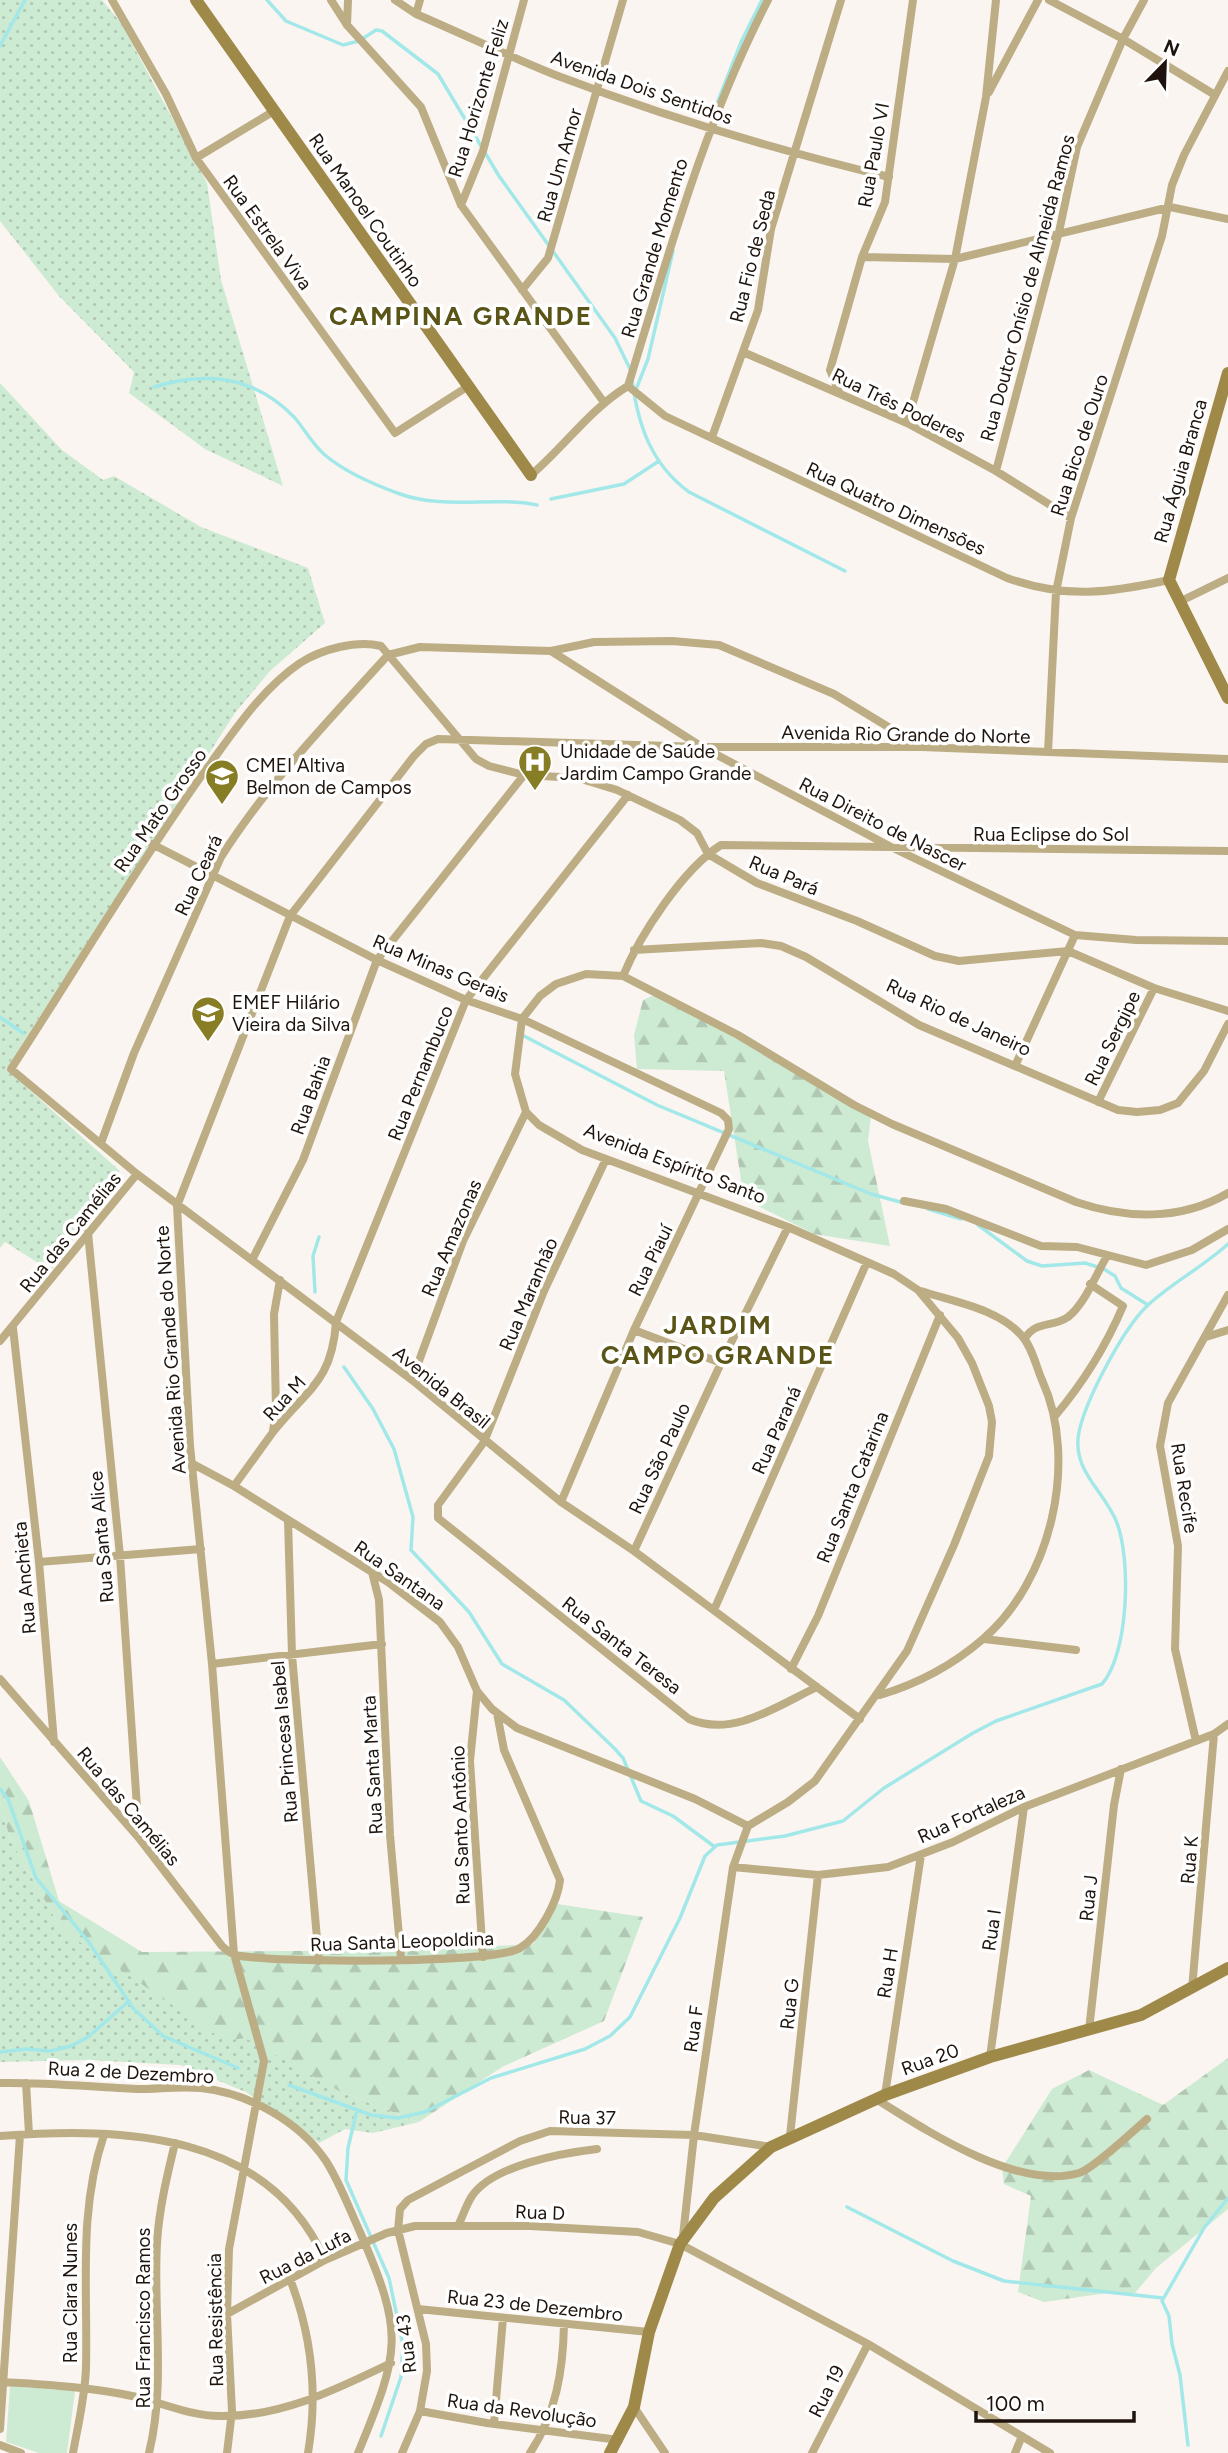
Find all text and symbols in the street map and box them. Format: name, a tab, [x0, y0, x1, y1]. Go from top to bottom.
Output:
street label: Rua Horizonte Feliz	[443, 16, 514, 180]
north arrow	[1130, 28, 1200, 98]
text: N	[1160, 34, 1183, 61]
street label: Avenida Dois Sentidos	[548, 46, 736, 129]
street label: Rua Paulo VI	[853, 101, 894, 209]
street label: Rua Um Amor	[532, 105, 587, 225]
street label: Rua Manoel Coutinho	[304, 129, 427, 292]
street label: Rua Doutor Onísio de Almeida Ramos	[975, 132, 1080, 444]
street label: Rua Grande Momento	[616, 156, 693, 341]
street label: Rua Estrela Viva	[218, 170, 317, 294]
street label: Rua Fio de Seda	[725, 187, 780, 325]
district label: CAMPINA GRANDE	[329, 300, 593, 332]
street label: Rua Três Poderes	[828, 363, 969, 448]
street label: Rua Bico de Ouro	[1046, 371, 1113, 519]
street label: Rua Águia Branca	[1149, 397, 1212, 546]
street label: Rua Quatro Dimensões	[803, 457, 989, 560]
street label: Avenida Rio Grande do Norte	[781, 721, 1031, 748]
place label: Unidade de Saúde Jardim Campo Grande	[560, 740, 751, 785]
hospital icon: Unidade de Saúde Jardim Campo Grande	[516, 743, 554, 792]
street label: Rua Mato Grosso	[109, 744, 212, 877]
place label: CMEI Altiva Belmon de Campos	[246, 754, 412, 799]
school or university icon: CMEI Altiva Belmon de Campos	[203, 757, 241, 806]
street label: Rua Direito de Nascer	[795, 772, 971, 877]
street label: Rua Eclipse do Sol	[973, 823, 1129, 846]
street label: Rua Ceará	[170, 831, 227, 919]
street label: Rua Pará	[745, 851, 822, 900]
street label: Rua Minas Gerais	[369, 929, 512, 1008]
street label: Rua Rio de Janeiro	[883, 974, 1035, 1061]
street label: Rua Sergipe	[1080, 987, 1145, 1089]
place label: EMEF Hilário Vieira da Silva	[232, 991, 350, 1036]
school or university icon: EMEF Hilário Vieira da Silva	[189, 994, 227, 1043]
street label: Rua Pernambuco	[383, 1002, 458, 1144]
street label: Rua Bahia	[285, 1052, 335, 1138]
street label: Avenida Espírito Santo	[581, 1118, 769, 1209]
street label: Rua das Camélias	[15, 1167, 126, 1297]
street label: Rua Amazonas	[416, 1176, 487, 1300]
street label: Rua Piauí	[623, 1219, 678, 1300]
street label: Avenida Rio Grande do Norte	[150, 1225, 191, 1475]
street label: Rua Maranhão	[494, 1234, 563, 1354]
district label: JARDIM CAMPO GRANDE	[601, 1309, 835, 1371]
street label: Avenida Brasil	[388, 1341, 495, 1434]
street label: Rua M	[258, 1371, 311, 1426]
street label: Rua Paraná	[747, 1383, 806, 1478]
street label: Rua São Paulo	[624, 1399, 695, 1518]
street label: Rua Santa Catarina	[812, 1408, 893, 1566]
street label: Rua Recife	[1166, 1441, 1203, 1535]
street label: Rua Santa Alice	[84, 1470, 119, 1604]
street label: Rua Anchieta	[8, 1521, 41, 1635]
street label: Rua Santana	[350, 1536, 450, 1615]
street label: Rua Santa Teresa	[557, 1592, 686, 1699]
street label: Rua Princesa Isabel	[266, 1660, 303, 1824]
street label: Rua Santa Marta	[357, 1695, 388, 1835]
street label: Rua das Camélias	[72, 1742, 185, 1871]
street label: Rua Santo Antônio	[446, 1745, 475, 1905]
street label: Rua Fortaleza	[914, 1781, 1028, 1848]
street label: Rua K	[1176, 1834, 1203, 1885]
street label: Rua J	[1075, 1874, 1102, 1922]
street label: Rua I	[977, 1908, 1006, 1952]
street label: Rua Santa Leopoldina	[310, 1927, 494, 1956]
street label: Rua H	[872, 1946, 903, 2000]
street label: Rua G	[775, 1977, 804, 2031]
street label: Rua F	[679, 2004, 708, 2054]
street label: Rua 20	[898, 2038, 962, 2080]
street label: Rua 2 de Dezembro	[47, 2057, 215, 2088]
street label: Rua 37	[558, 2106, 616, 2129]
street label: Rua D	[515, 2200, 565, 2225]
street label: Rua Clara Nunes	[59, 2223, 82, 2363]
street label: Rua da Lufa	[256, 2224, 355, 2289]
street label: Rua Francisco Ramos	[132, 2227, 155, 2408]
street label: Rua Resistência	[203, 2253, 228, 2387]
street label: Rua 23 de Dezembro	[446, 2285, 624, 2326]
street label: Rua 43	[391, 2313, 422, 2375]
street label: Rua 19	[804, 2361, 849, 2421]
scale bar	[976, 2380, 1134, 2424]
street label: Rua da Revolução	[446, 2389, 598, 2432]
text: 100 m	[986, 2391, 1045, 2416]

